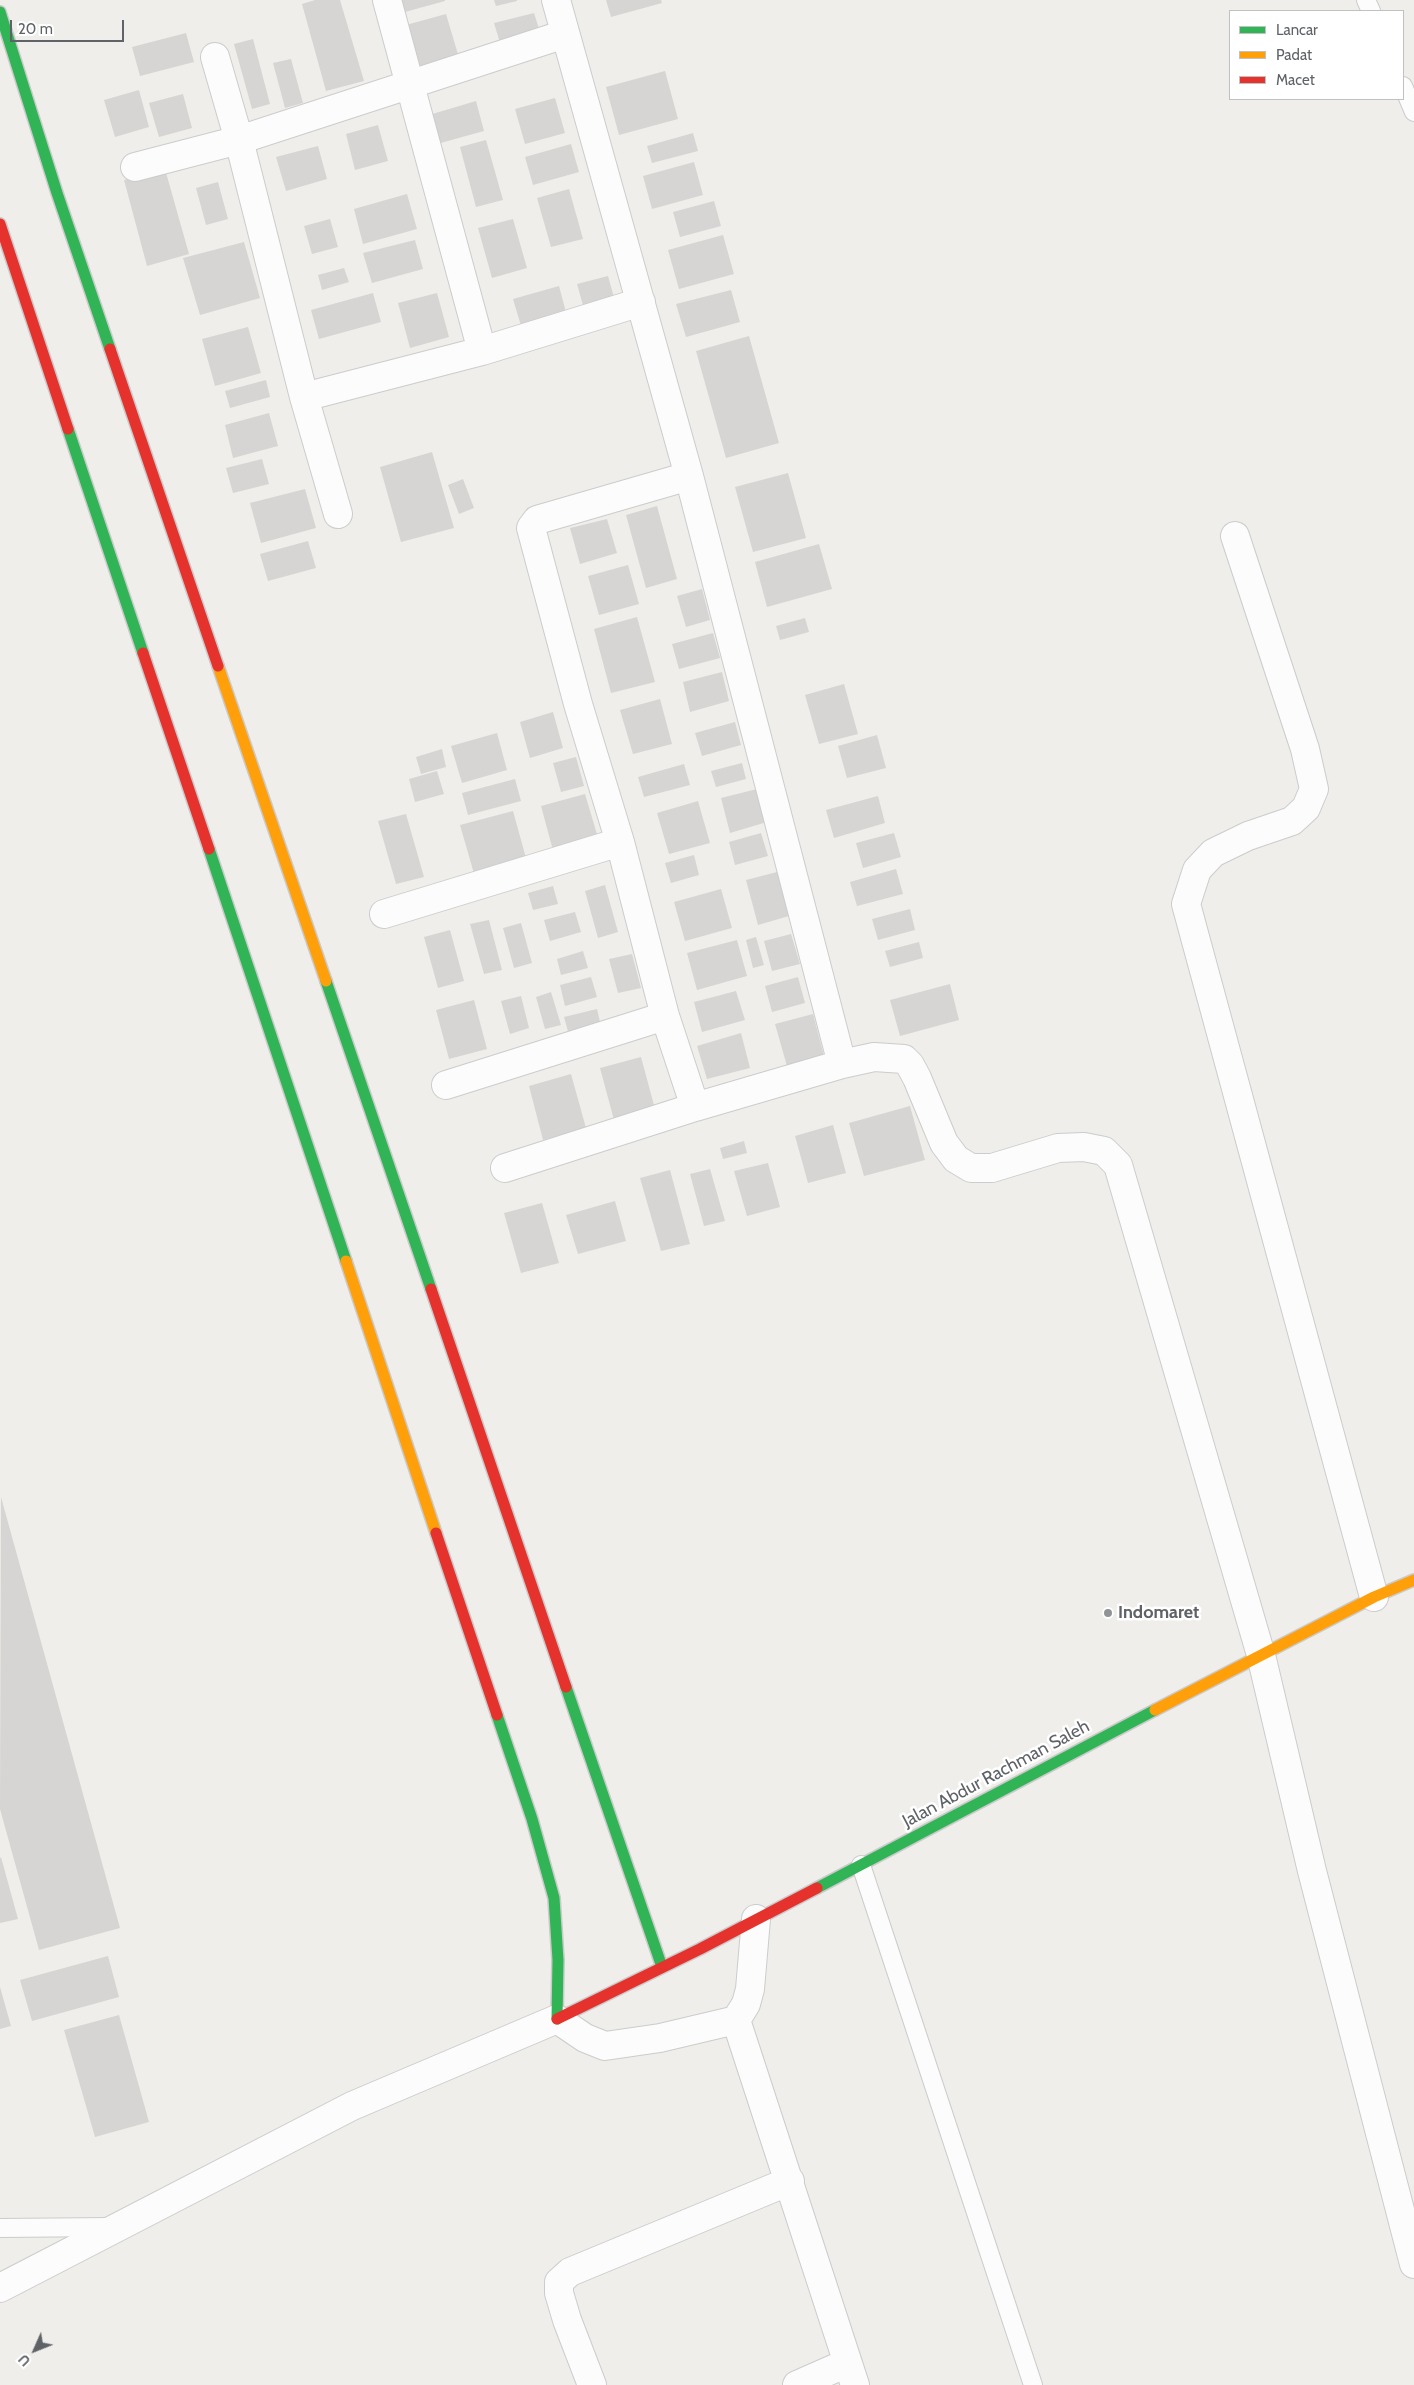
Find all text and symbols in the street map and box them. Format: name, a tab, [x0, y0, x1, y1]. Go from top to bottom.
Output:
scale bar	[12, 10, 126, 42]
legend	[1229, 10, 1404, 100]
text: 20 m	[18, 20, 53, 38]
text: Lancar	[1276, 21, 1318, 39]
text: Padat	[1276, 46, 1312, 64]
text: Macet	[1276, 71, 1315, 89]
place label: Indomaret	[1118, 1602, 1199, 1624]
marker: Indomaret	[1102, 1607, 1114, 1619]
street label: Jalan Abdur Rachman Saleh	[899, 1716, 1093, 1832]
north arrow	[10, 2325, 60, 2375]
text: U	[14, 2351, 34, 2370]

